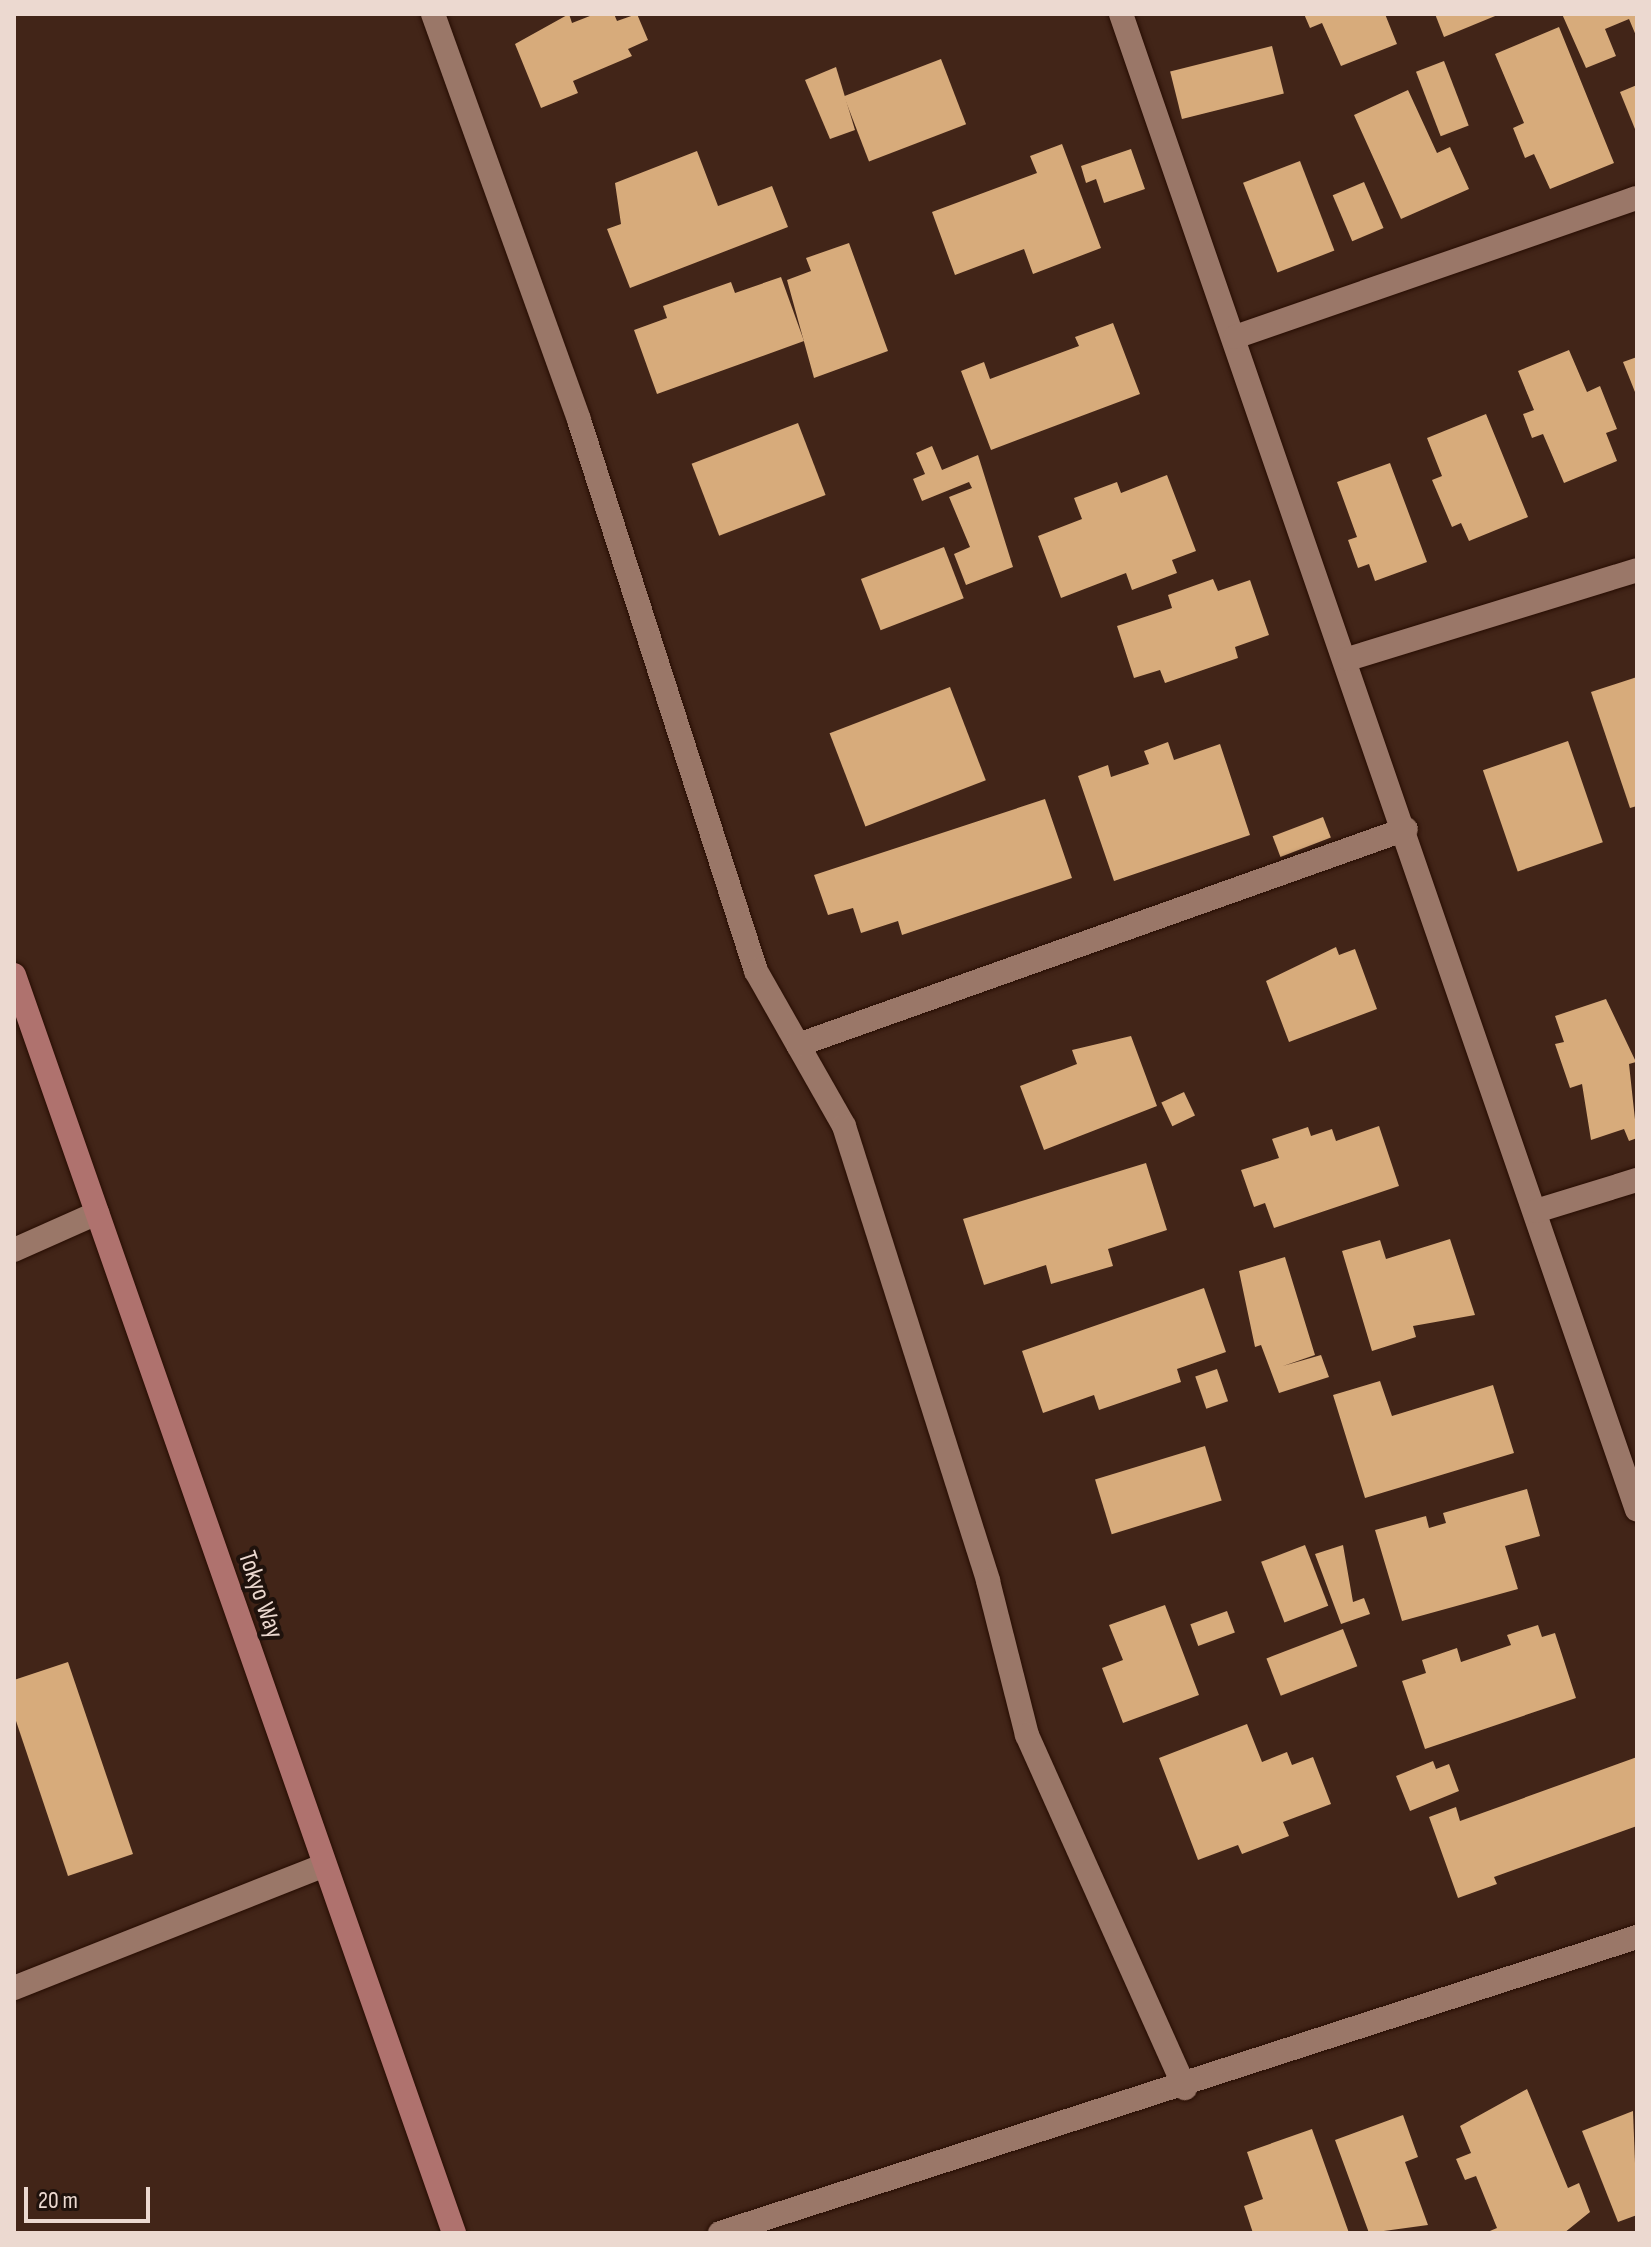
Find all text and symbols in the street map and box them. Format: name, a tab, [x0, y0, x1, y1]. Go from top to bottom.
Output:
street label: Tokyo Way	[231, 1547, 289, 1643]
scale bar	[28, 2171, 154, 2221]
text: 20 m	[38, 2186, 78, 2215]

